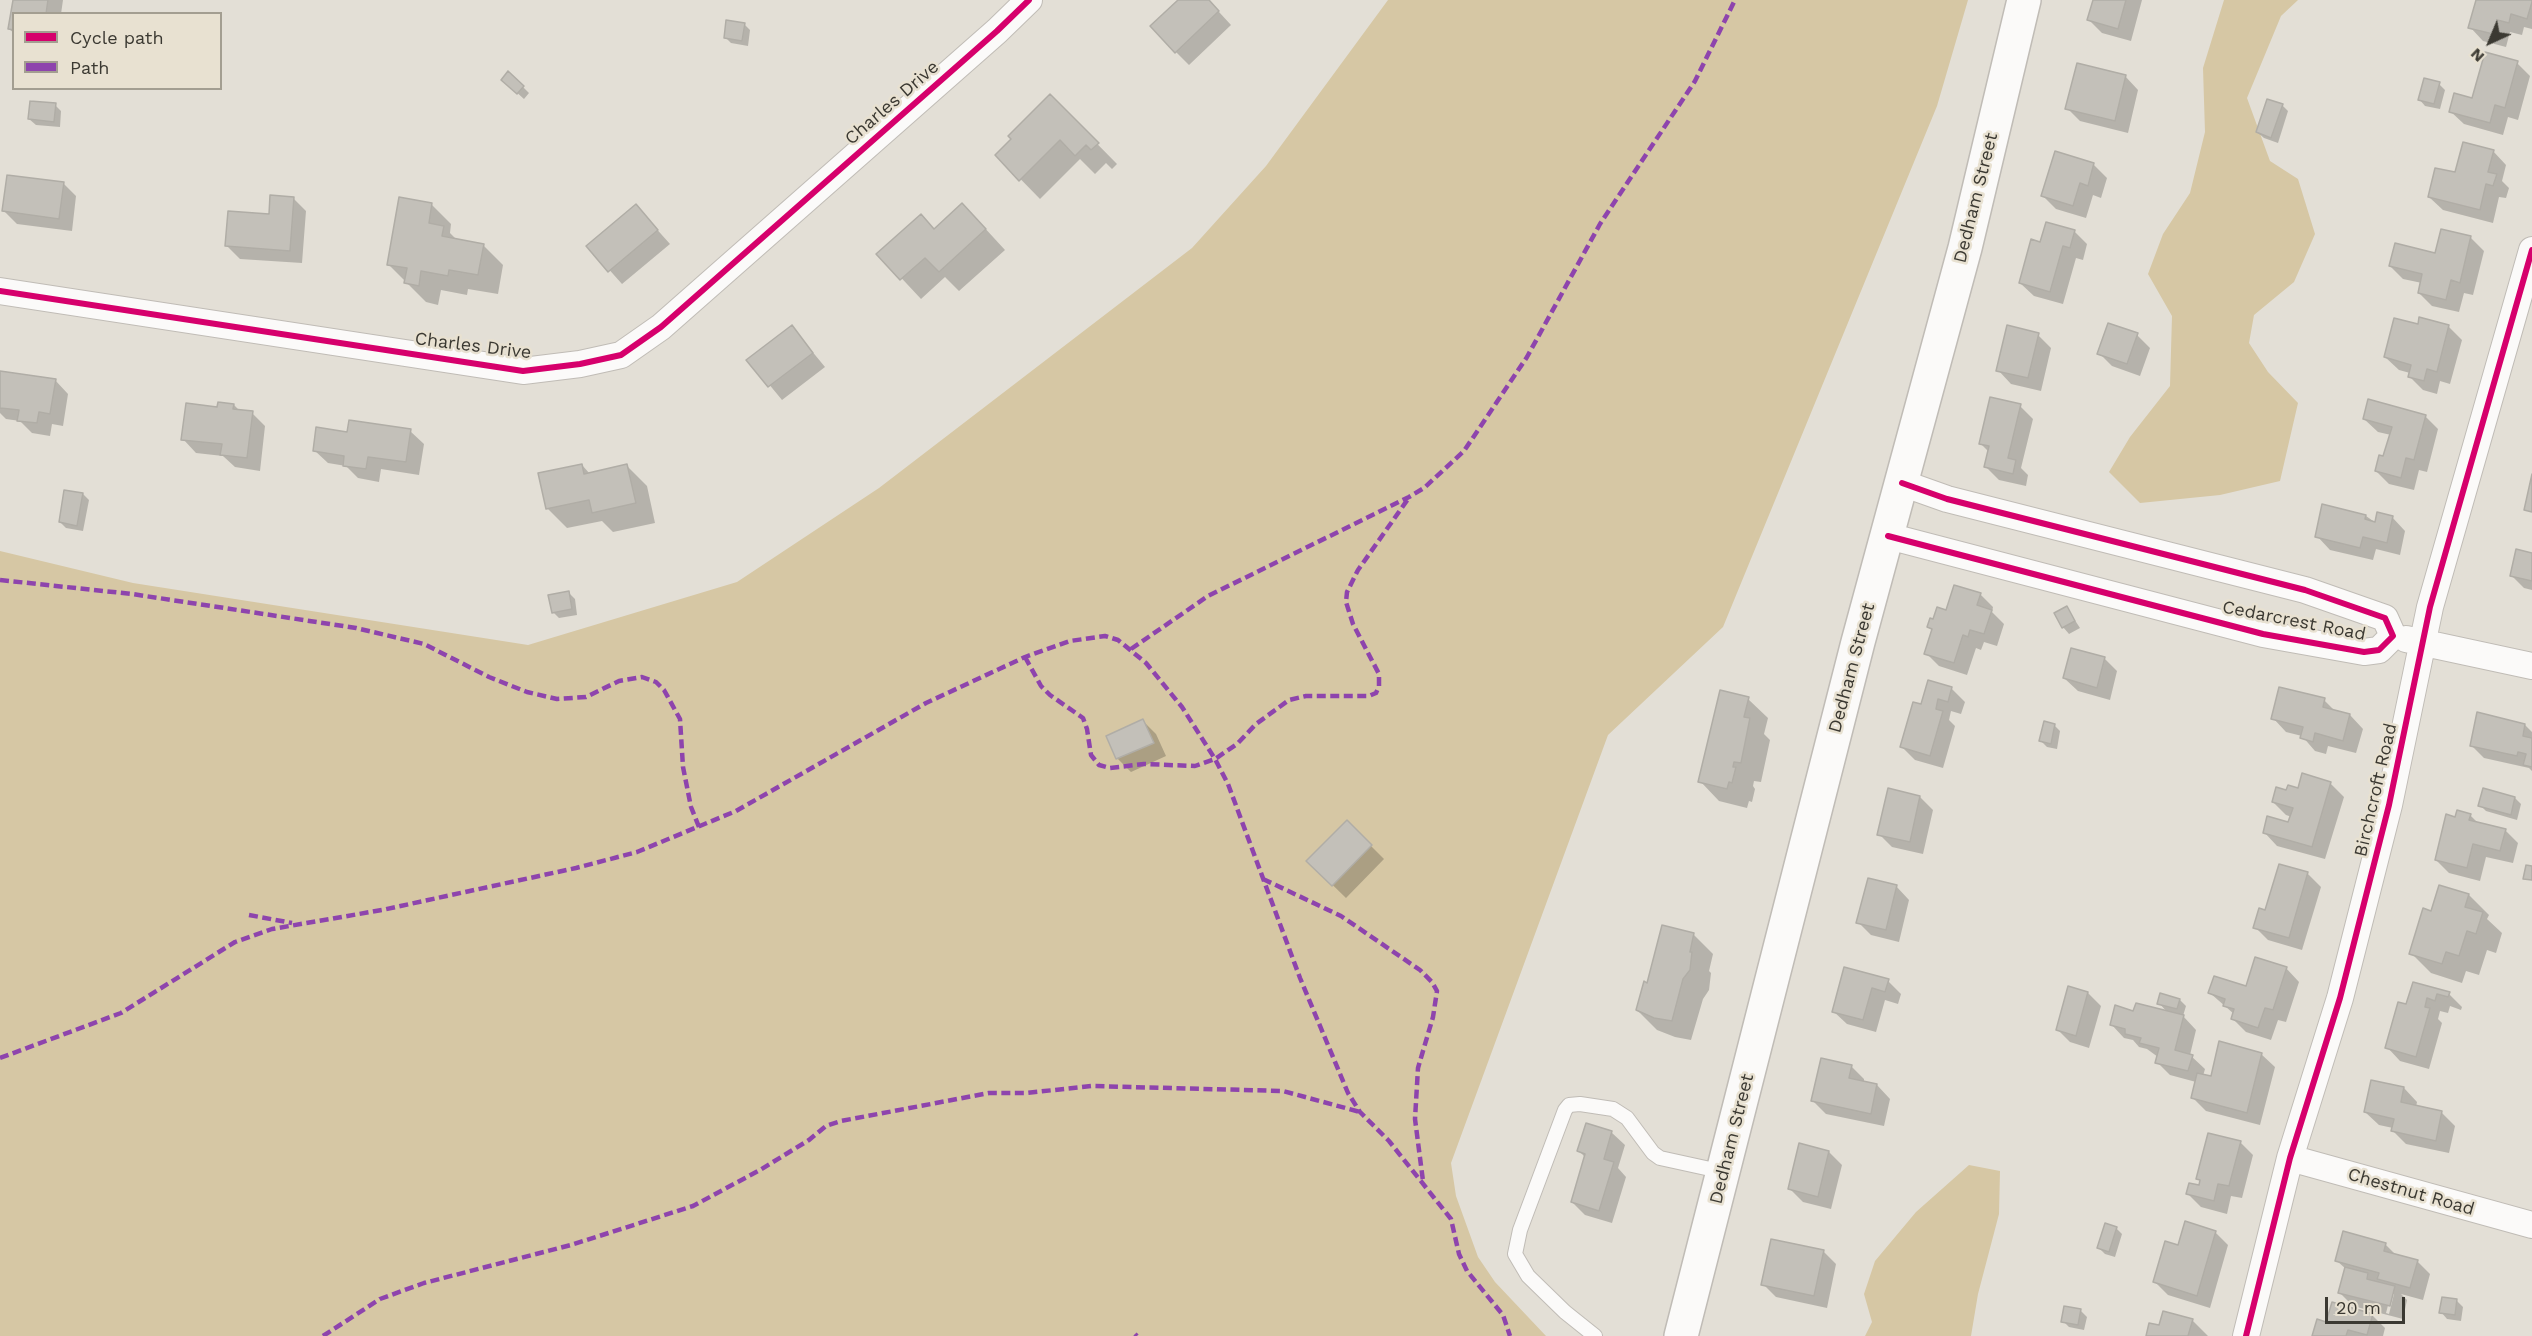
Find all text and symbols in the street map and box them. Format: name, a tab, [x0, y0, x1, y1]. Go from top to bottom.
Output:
legend	[12, 12, 222, 90]
north arrow	[2460, 12, 2520, 72]
text: Cycle path	[70, 27, 164, 48]
text: N	[2466, 44, 2488, 66]
street label: Charles Drive	[841, 56, 943, 150]
text: Path	[70, 57, 110, 78]
street label: Dedham Street	[1949, 131, 2003, 265]
street label: Charles Drive	[413, 328, 533, 364]
street label: Cedarcrest Road	[2220, 596, 2368, 646]
street label: Dedham Street	[1824, 601, 1880, 735]
street label: Birchcroft Road	[2350, 721, 2402, 859]
street label: Dedham Street	[1705, 1072, 1759, 1206]
street label: Chestnut Road	[2345, 1164, 2477, 1220]
scale bar	[2328, 1285, 2408, 1323]
text: 20 m	[2336, 1297, 2381, 1318]

